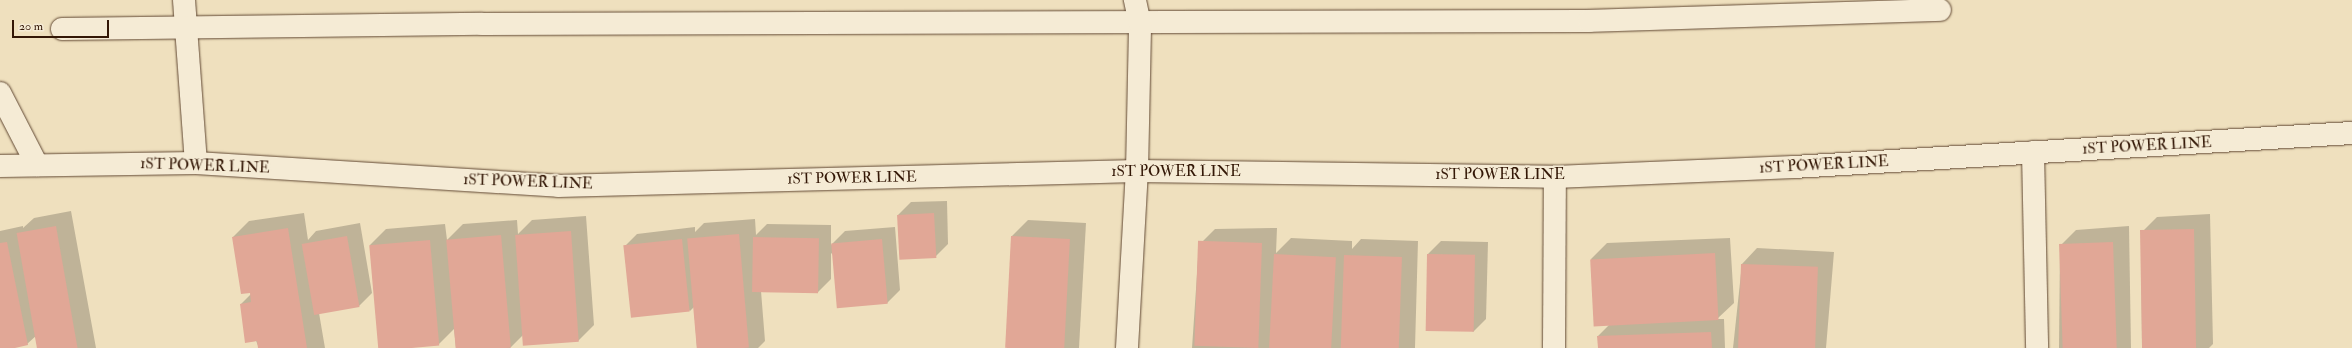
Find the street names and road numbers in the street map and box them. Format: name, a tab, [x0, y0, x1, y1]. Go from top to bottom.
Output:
street label: 1ST POWER LINE	[2082, 134, 2212, 158]
street label: 1ST POWER LINE	[1759, 153, 1889, 177]
street label: 1ST POWER LINE	[140, 155, 270, 177]
street label: 1ST POWER LINE	[1111, 163, 1241, 181]
street label: 1ST POWER LINE	[1435, 166, 1565, 184]
street label: 1ST POWER LINE	[787, 168, 917, 188]
street label: 1ST POWER LINE	[463, 171, 593, 193]

